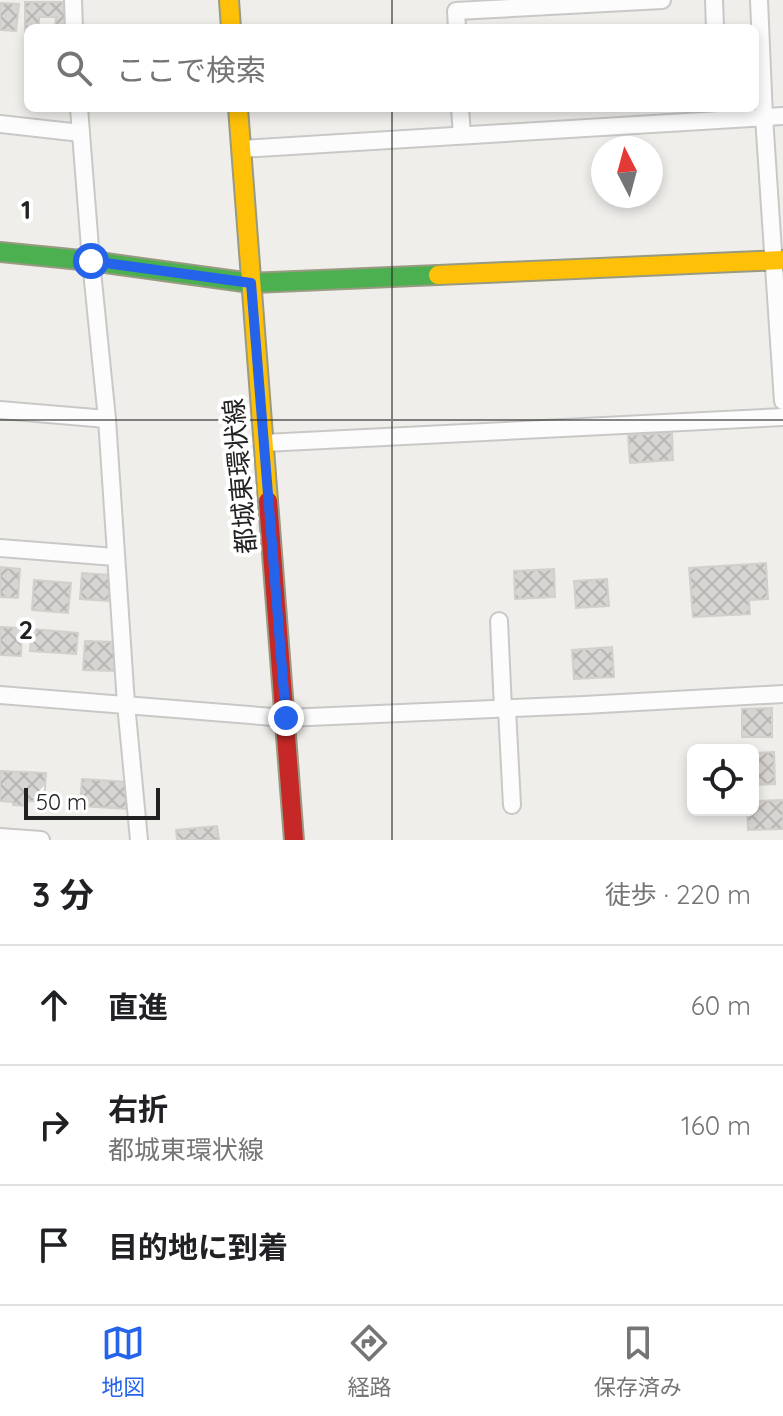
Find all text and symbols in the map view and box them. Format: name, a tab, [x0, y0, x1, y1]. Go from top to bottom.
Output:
search box	[24, 24, 759, 112]
icon: search	[52, 46, 96, 90]
text: ここで検索	[116, 51, 266, 89]
north arrow	[591, 136, 663, 208]
text: 1	[21, 193, 31, 226]
route start	[73, 243, 109, 279]
street label: 都城東環状線	[216, 397, 263, 555]
text: 2	[19, 613, 33, 646]
route end	[268, 700, 304, 736]
map controls	[687, 744, 759, 816]
button: locate	[687, 744, 759, 816]
scale bar	[24, 784, 160, 820]
text: 50 m	[36, 788, 87, 816]
text: 3 分	[32, 873, 94, 916]
text: 徒歩 · 220 m	[605, 878, 751, 911]
icon: ahead	[32, 983, 76, 1027]
text: 直進	[108, 988, 168, 1026]
text: 60 m	[691, 989, 751, 1022]
text: 右折	[108, 1090, 168, 1128]
icon: right	[32, 1103, 76, 1147]
text: 160 m	[681, 1109, 751, 1142]
text: 都城東環状線	[108, 1133, 264, 1166]
icon: arrive	[32, 1223, 76, 1267]
text: 目的地に到着	[108, 1228, 288, 1266]
tab: 地図	[101, 1321, 145, 1401]
tab: 経路	[347, 1321, 392, 1401]
tab: 保存済み	[594, 1321, 682, 1401]

